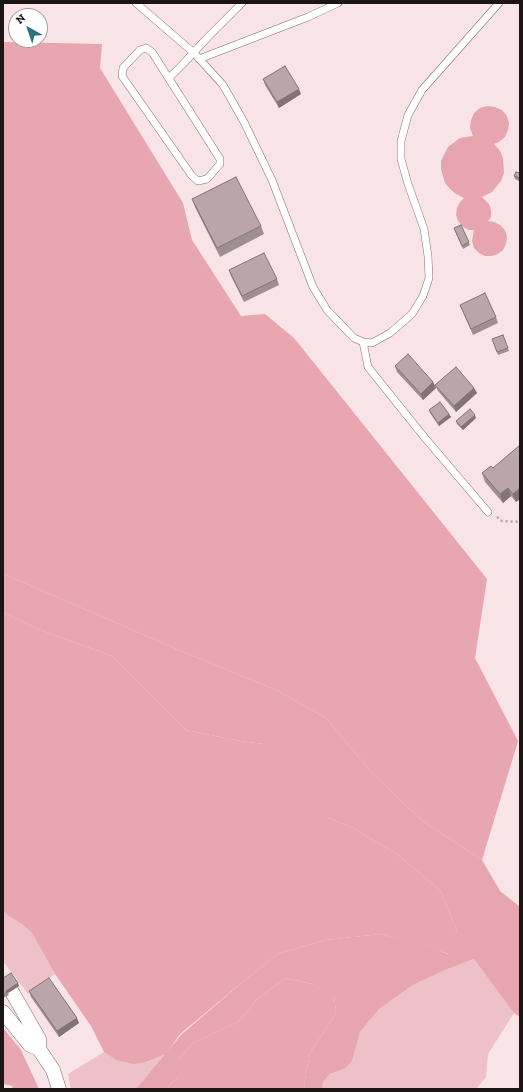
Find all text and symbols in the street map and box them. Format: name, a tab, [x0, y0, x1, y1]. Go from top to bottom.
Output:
north arrow	[8, 8, 48, 48]
text: N	[13, 12, 28, 27]

